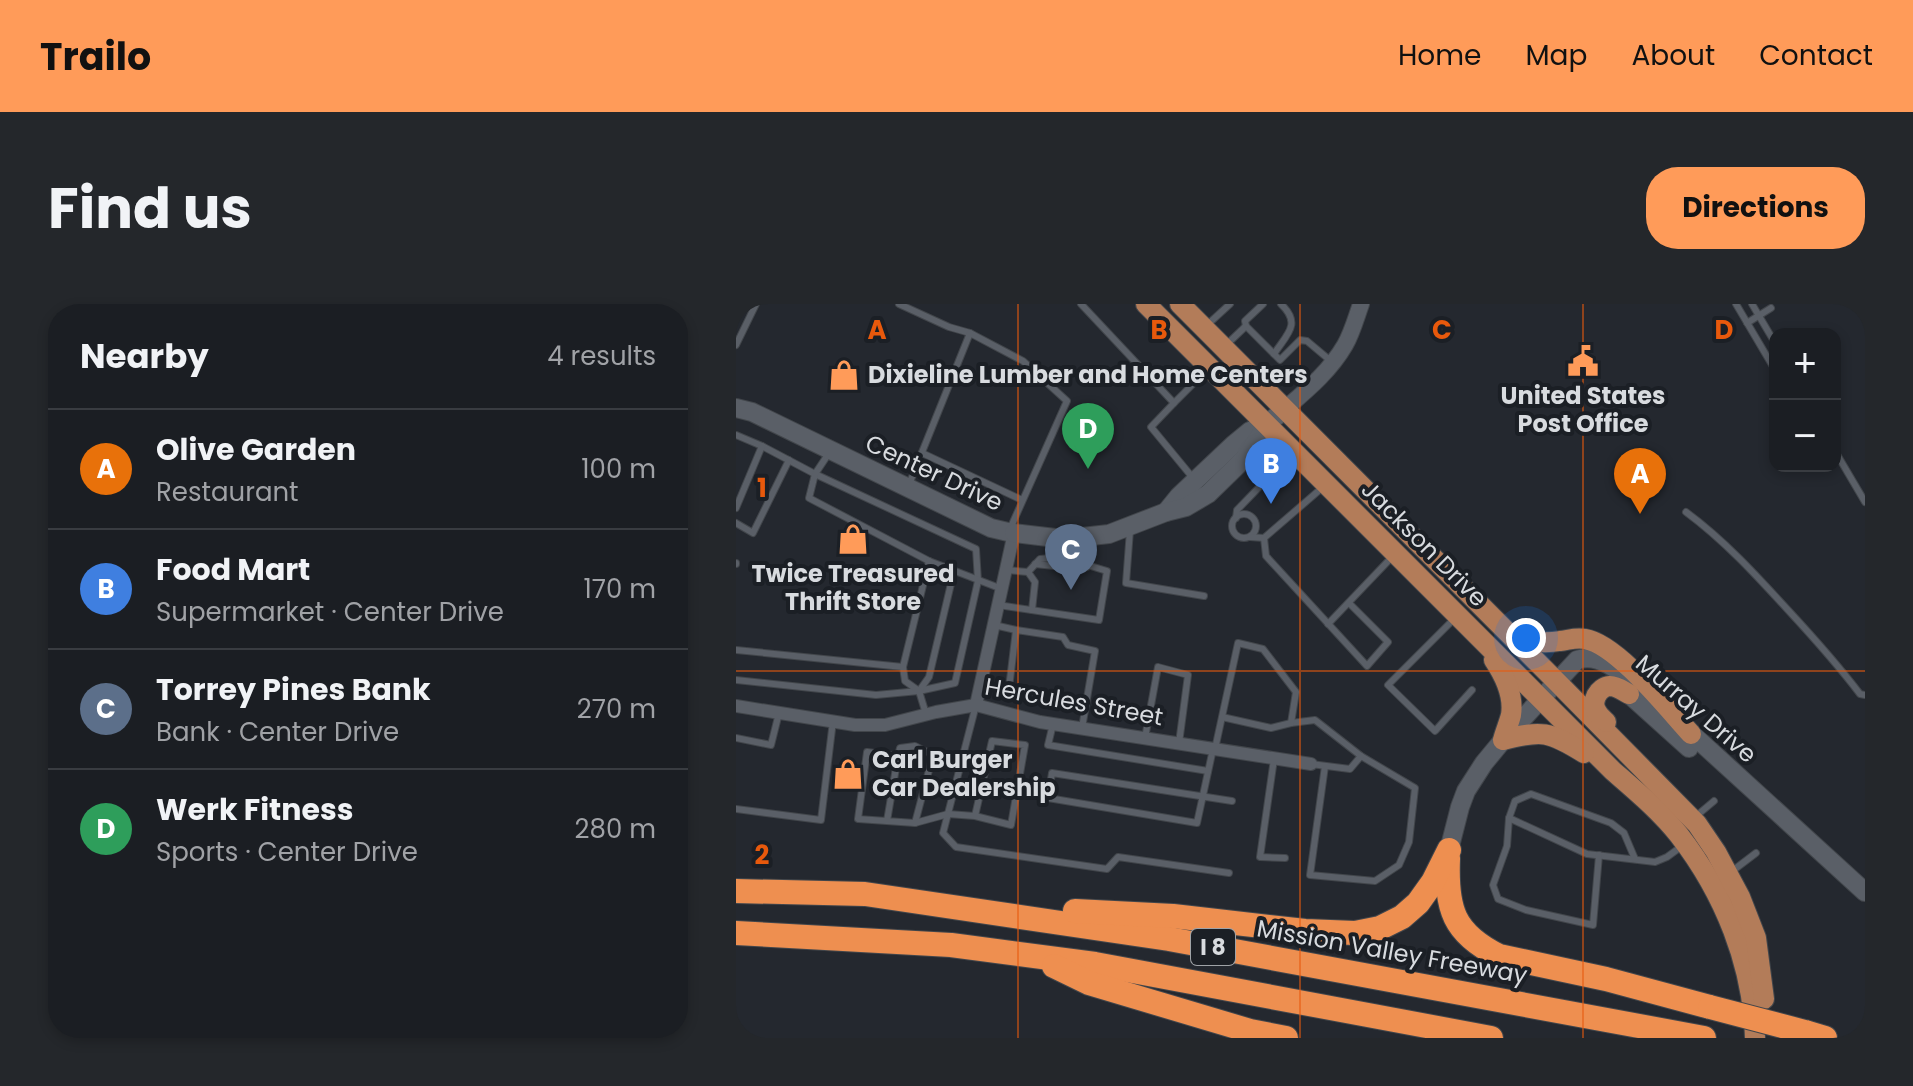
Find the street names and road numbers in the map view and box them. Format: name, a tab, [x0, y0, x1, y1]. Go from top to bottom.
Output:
street label: Center Drive	[860, 426, 1008, 519]
street label: Jackson Drive	[1354, 473, 1495, 614]
street label: Murray Drive	[1629, 647, 1764, 770]
street label: Hercules Street	[982, 670, 1166, 733]
street label: Mission Valley Freeway	[1254, 911, 1530, 992]
road number: I 8	[1191, 929, 1235, 965]

